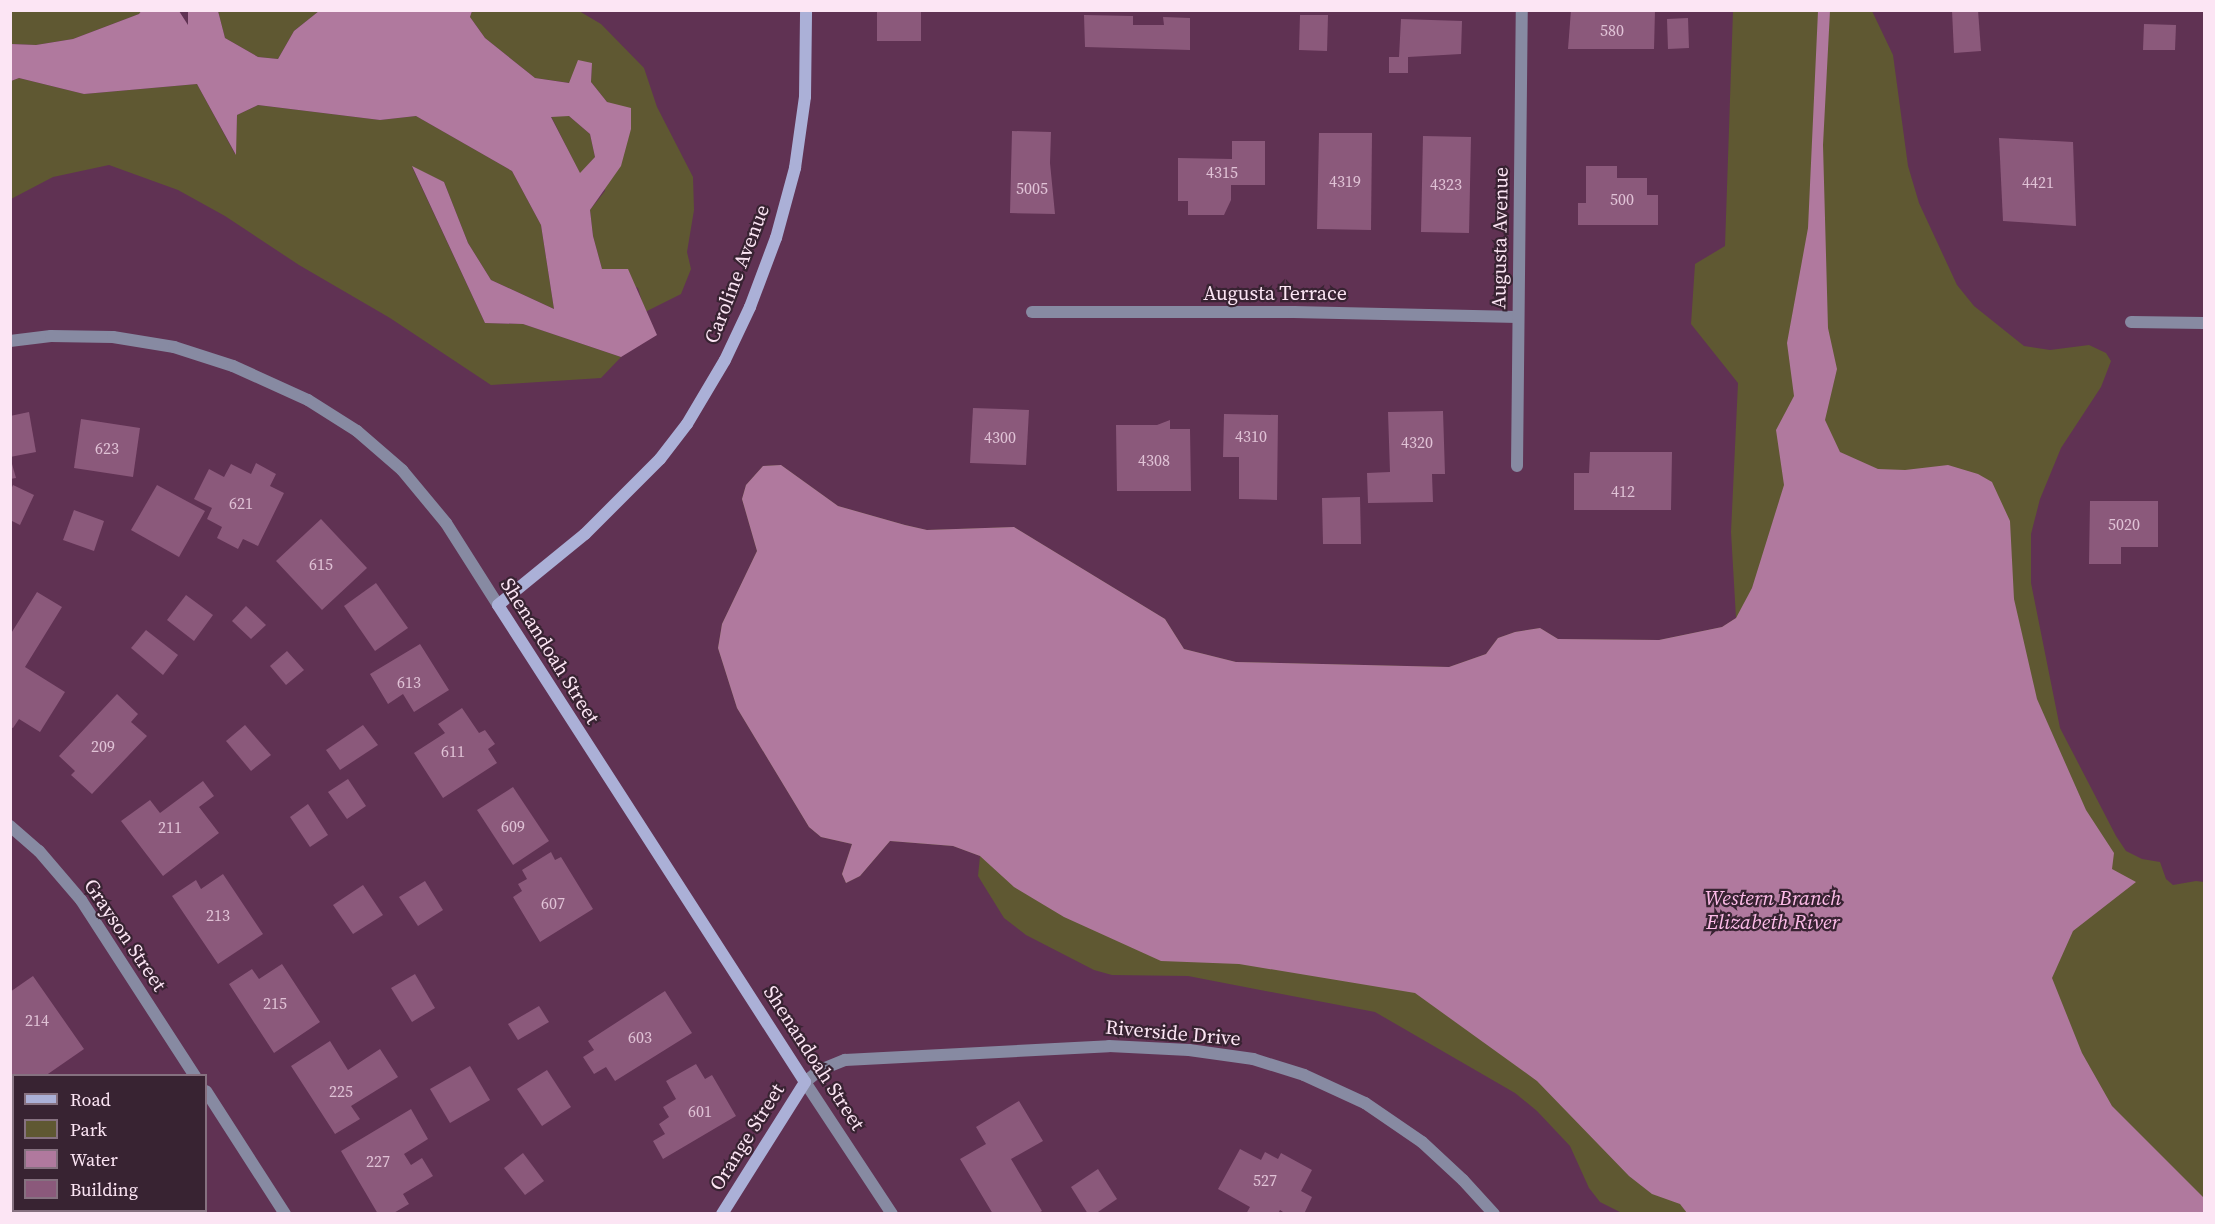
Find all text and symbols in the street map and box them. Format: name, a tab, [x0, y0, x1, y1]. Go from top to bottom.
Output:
house number: 580	[1600, 20, 1624, 40]
house number: 4315	[1206, 162, 1238, 182]
street label: Augusta Avenue	[1487, 167, 1513, 309]
house number: 4319	[1329, 171, 1361, 191]
house number: 4421	[2022, 172, 2054, 192]
house number: 4323	[1430, 174, 1462, 194]
house number: 5005	[1016, 178, 1048, 198]
house number: 500	[1610, 189, 1634, 209]
street label: Caroline Avenue	[700, 201, 774, 347]
street label: Augusta Terrace	[1203, 281, 1347, 305]
house number: 4310	[1235, 426, 1267, 446]
house number: 4300	[984, 427, 1016, 447]
house number: 4320	[1401, 432, 1433, 452]
house number: 623	[95, 438, 119, 458]
house number: 4308	[1138, 450, 1170, 470]
house number: 412	[1611, 481, 1635, 501]
house number: 621	[229, 493, 253, 513]
house number: 5020	[2108, 514, 2140, 534]
house number: 615	[309, 554, 333, 574]
street label: Shenandoah Street	[495, 574, 605, 728]
house number: 613	[397, 672, 421, 692]
house number: 209	[91, 736, 115, 756]
house number: 611	[441, 741, 465, 761]
house number: 609	[501, 816, 525, 836]
house number: 211	[158, 817, 182, 837]
street label: Grayson Street	[79, 874, 171, 996]
water label: Western Branch Elizabeth River	[1705, 885, 1841, 935]
house number: 607	[541, 893, 565, 913]
house number: 213	[206, 905, 230, 925]
street label: Shenandoah Street	[758, 981, 870, 1135]
house number: 215	[263, 993, 287, 1013]
house number: 214	[25, 1010, 49, 1030]
street label: Riverside Drive	[1104, 1015, 1242, 1051]
house number: 603	[628, 1027, 652, 1047]
legend	[12, 1074, 207, 1212]
street label: Orange Street	[705, 1079, 789, 1195]
house number: 225	[329, 1081, 353, 1101]
text: Road	[70, 1087, 111, 1112]
house number: 601	[688, 1101, 712, 1121]
text: Park	[70, 1117, 107, 1142]
text: Water	[70, 1147, 118, 1172]
house number: 227	[366, 1151, 390, 1171]
house number: 527	[1253, 1170, 1277, 1190]
text: Building	[70, 1177, 138, 1202]

